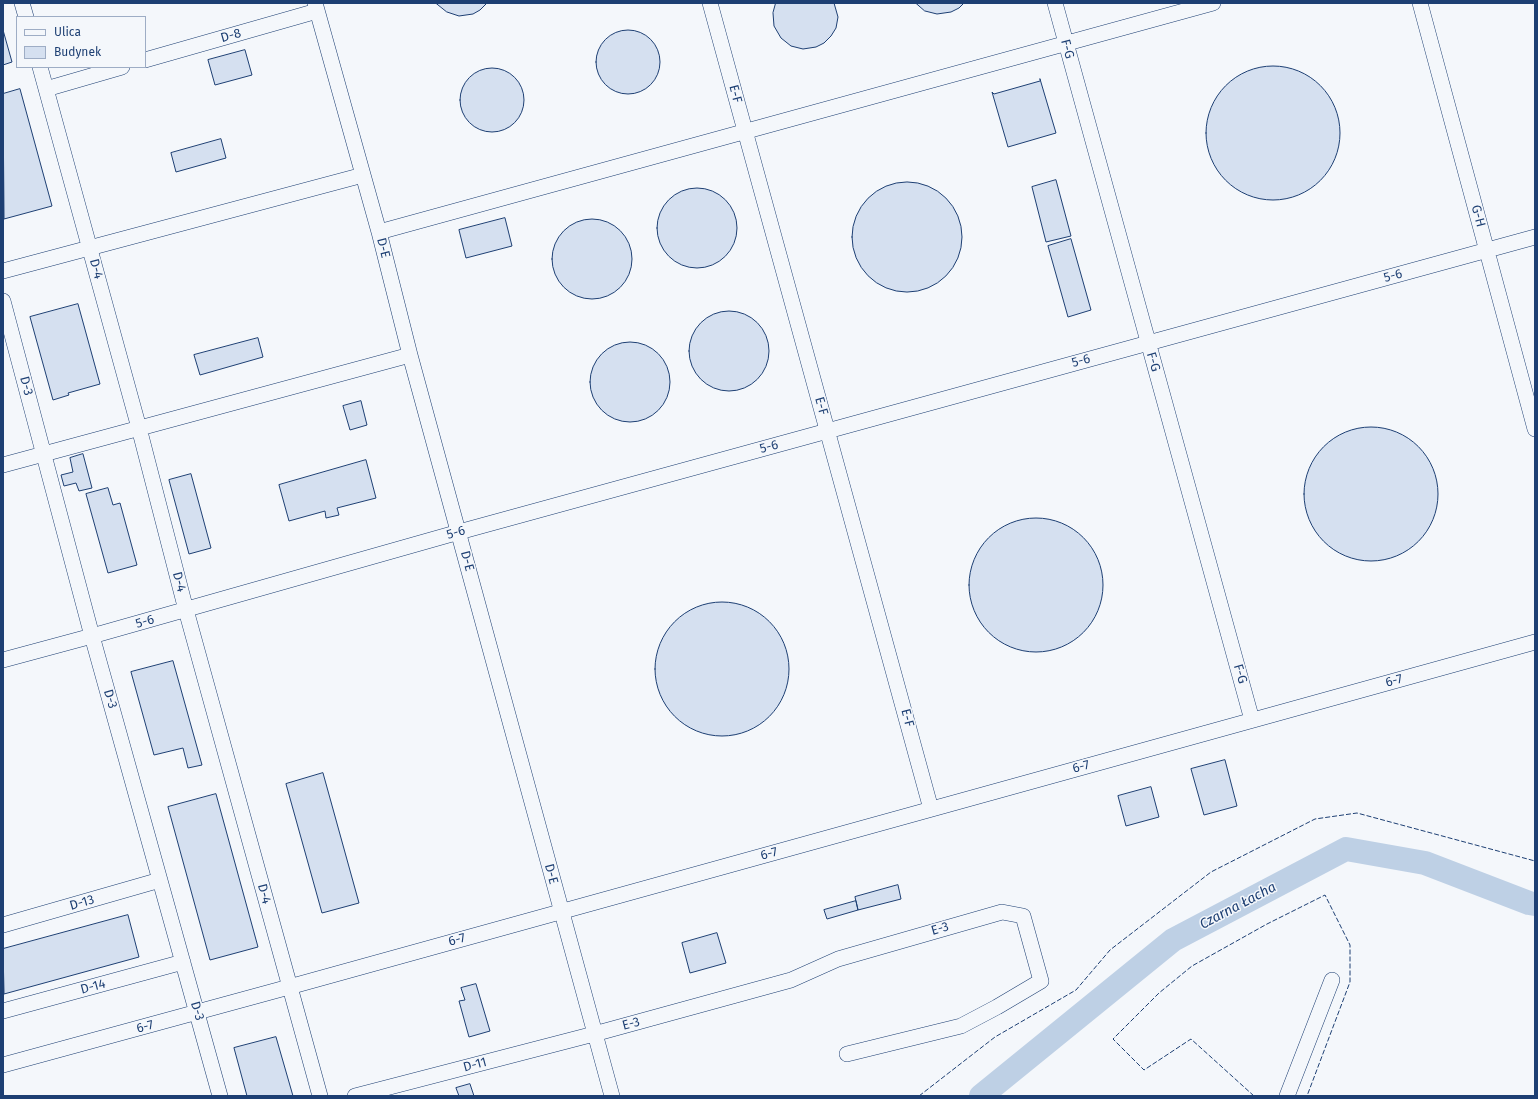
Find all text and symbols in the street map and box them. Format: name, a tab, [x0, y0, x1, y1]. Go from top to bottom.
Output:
legend	[16, 16, 146, 68]
text: Ulica	[54, 25, 81, 39]
street label: D-8	[219, 26, 243, 46]
street label: F-G	[1057, 37, 1077, 61]
text: Budynek	[54, 45, 101, 59]
street label: E-F	[725, 83, 745, 105]
street label: G-H	[1468, 203, 1488, 229]
street label: D-E	[373, 236, 393, 260]
street label: D-4	[86, 257, 106, 281]
street label: 5-6	[1382, 266, 1404, 286]
street label: F-G	[1143, 350, 1163, 374]
street label: 5-6	[1070, 351, 1092, 371]
street label: D-3	[16, 375, 36, 397]
street label: E-F	[811, 395, 831, 417]
street label: 5-6	[758, 437, 780, 457]
street label: 5-6	[445, 523, 467, 543]
street label: D-E	[457, 549, 477, 573]
street label: D-4	[169, 570, 189, 594]
street label: 5-6	[134, 612, 156, 632]
street label: F-G	[1230, 662, 1250, 686]
street label: 6-7	[1384, 671, 1404, 691]
street label: D-3	[100, 688, 120, 710]
street label: E-F	[897, 707, 917, 729]
street label: 6-7	[1071, 757, 1091, 777]
street label: 6-7	[759, 844, 779, 864]
street label: D-E	[541, 862, 561, 886]
water label: Czarna Łacha	[1197, 879, 1279, 933]
street label: D-4	[254, 882, 274, 906]
street label: D-13	[68, 892, 96, 914]
street label: E-3	[929, 919, 951, 939]
street label: 6-7	[447, 930, 467, 950]
street label: D-14	[79, 976, 107, 998]
street label: D-3	[187, 1000, 207, 1022]
street label: E-3	[620, 1014, 642, 1034]
street label: 6-7	[135, 1017, 155, 1037]
street label: D-11	[461, 1054, 489, 1076]

